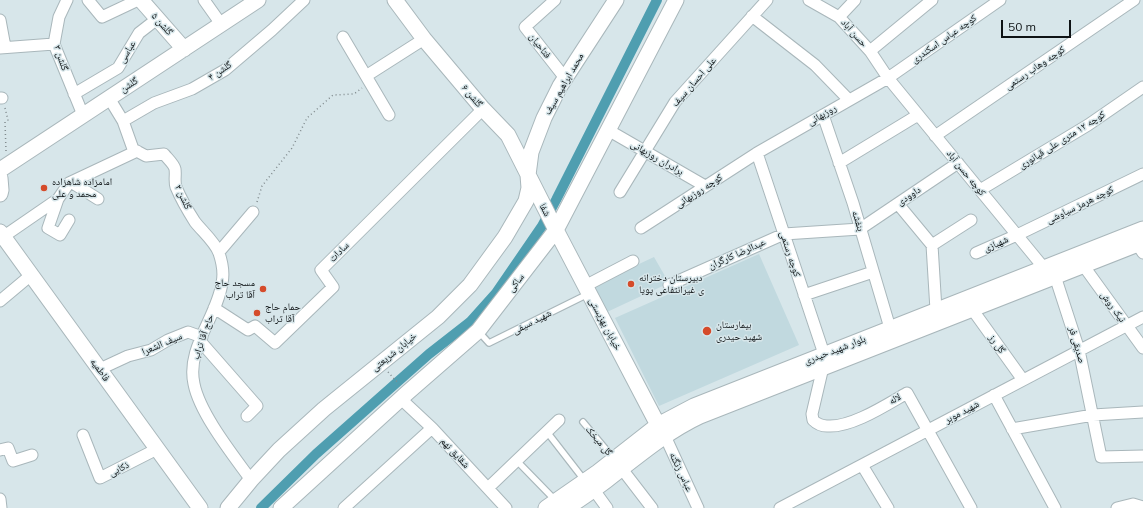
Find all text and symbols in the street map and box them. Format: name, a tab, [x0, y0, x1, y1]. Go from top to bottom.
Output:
street label: گلشن ۵	[149, 10, 175, 38]
street label: کوچه عباس اسکندری	[909, 12, 979, 66]
scale bar	[1003, 12, 1073, 38]
street label: حسن آباد	[838, 17, 870, 49]
text: 50 m	[1008, 19, 1036, 34]
street label: فتاحیان	[526, 31, 554, 61]
street label: عباسی	[116, 39, 138, 65]
street label: کوچه وهاب رستمی	[1003, 43, 1067, 93]
street label: گلشن ۳	[51, 44, 71, 72]
street label: محمد ابراهیم سیف	[542, 51, 586, 117]
street label: علی احسان سیف	[669, 55, 719, 109]
street label: گلشن ۴	[206, 59, 234, 83]
street label: گلشن	[118, 75, 140, 95]
street label: گلشن ۶	[459, 82, 485, 110]
street label: روزبهانی	[806, 102, 838, 128]
street label: کوچه ۱۲ متری علی قپانوری	[1017, 109, 1107, 171]
street label: برادران روزبهانی	[628, 138, 686, 178]
street label: کوچه حسن آباد	[944, 148, 988, 198]
street label: کوچه روزبهانی	[673, 171, 725, 211]
place label: امامزاده شاهزاده محمد و علی	[52, 176, 112, 200]
marker: امامزاده شاهزاده محمد و علی	[39, 183, 49, 193]
street label: گلشن ۲	[172, 183, 194, 211]
street label: کوچه هرمز سیاوشی	[1044, 183, 1116, 227]
street label: داوودی	[895, 184, 923, 208]
street label: شفا	[537, 201, 553, 219]
street label: بنفشه	[849, 209, 867, 233]
street label: کوچه رستمی	[777, 230, 803, 278]
street label: شهبازی	[982, 233, 1010, 255]
street label: عبدالرضا کارگران	[707, 236, 767, 272]
street label: سادات	[327, 240, 351, 264]
street label: ساکی	[505, 271, 527, 295]
place label: دبیرستان دخترانه ی غیرانتفاعی پویا	[639, 272, 704, 296]
place label: مسجد حاج آقا تراب	[215, 277, 255, 300]
marker: دبیرستان دخترانه ی غیرانتفاعی پویا	[626, 279, 636, 289]
marker: مسجد حاج آقا تراب	[258, 284, 268, 294]
street label: نیک روش	[1098, 289, 1128, 325]
street label: خیابان بهزیستی	[586, 296, 624, 352]
place label: حمام حاج آقا تراب	[265, 301, 301, 324]
street label: شهید سیفی	[510, 307, 554, 337]
marker: حمام حاج آقا تراب	[252, 308, 262, 318]
street label: حاج آقا تراب	[190, 313, 216, 361]
place label: بیمارستان شهید حیدری	[716, 319, 762, 342]
marker: بیمارستان شهید حیدری	[701, 325, 713, 337]
street label: صدیقی فر	[1066, 325, 1088, 365]
street label: سیف الشعرا	[140, 330, 184, 358]
street label: خیابان شریعتی	[369, 330, 419, 374]
street label: گل رز	[986, 332, 1008, 356]
street label: بلوار شهید حیدری	[803, 333, 867, 367]
street label: فاطمیه	[88, 356, 112, 384]
street label: لاله	[887, 391, 903, 407]
street label: شهید موبر	[943, 398, 981, 426]
street label: گل میخک	[583, 424, 615, 458]
street label: شقایق نهم	[438, 435, 472, 471]
street label: عباس زنگنه	[667, 450, 695, 494]
street label: ذکایی	[107, 459, 131, 479]

